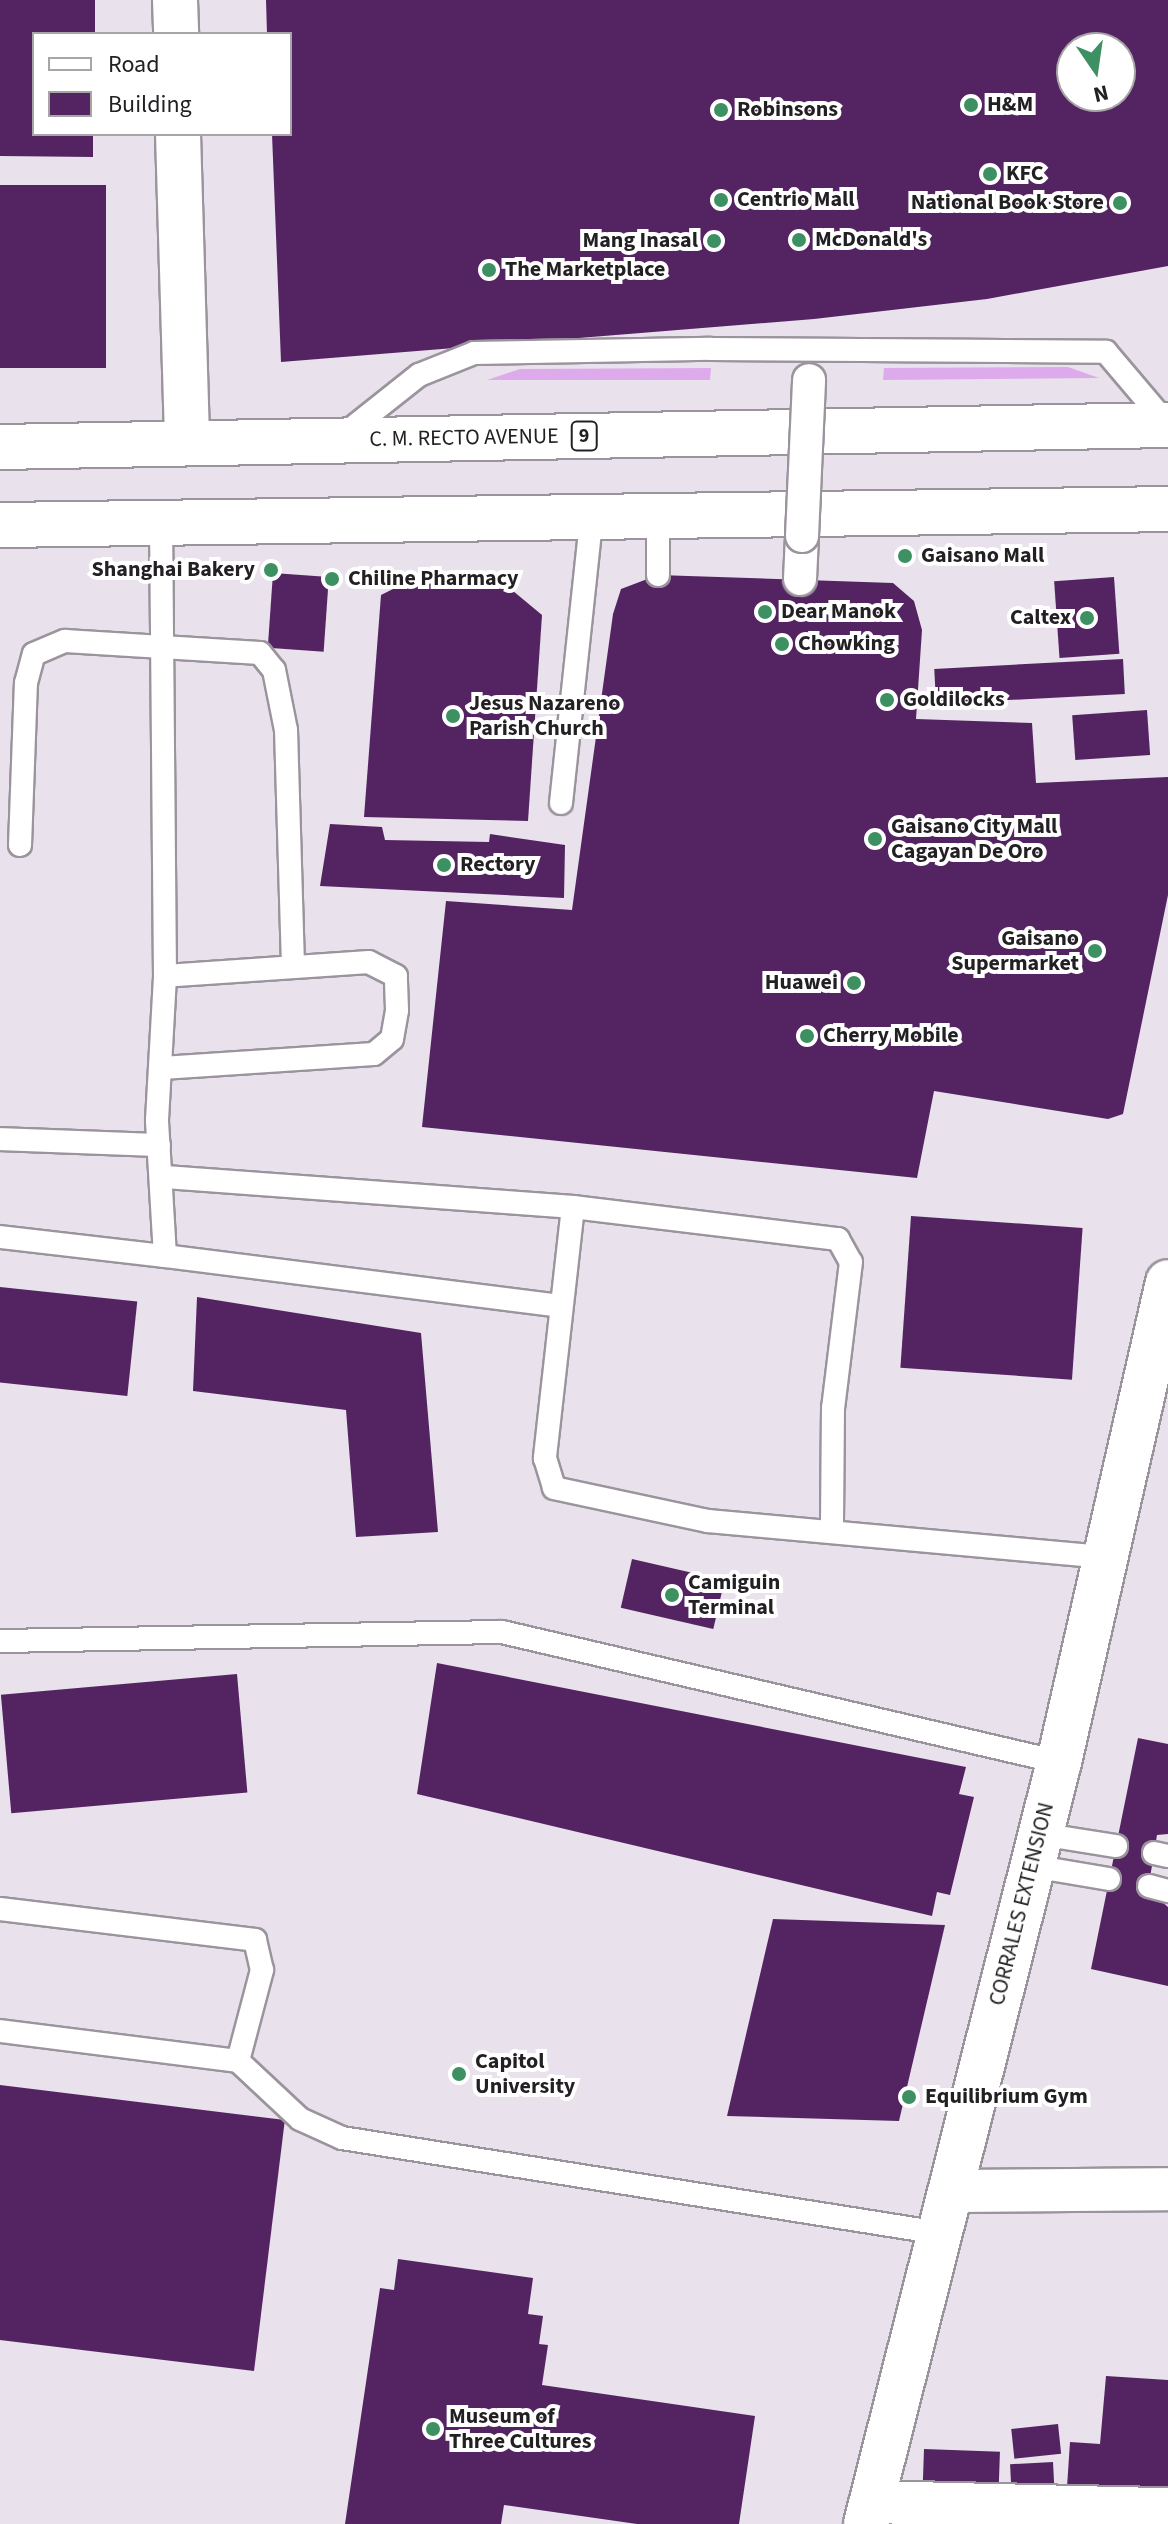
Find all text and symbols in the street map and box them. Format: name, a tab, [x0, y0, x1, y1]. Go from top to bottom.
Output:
legend	[32, 32, 292, 136]
north arrow	[1056, 32, 1136, 112]
text: Road	[108, 47, 160, 82]
text: N	[1090, 76, 1112, 111]
text: Building	[108, 87, 192, 122]
place label: H&M	[987, 92, 1033, 118]
marker: H&M	[962, 96, 980, 114]
place label: Robinsons	[737, 97, 838, 123]
marker: Robinsons	[712, 101, 730, 119]
place label: KFC	[1006, 161, 1044, 187]
marker: KFC	[981, 165, 999, 183]
place label: Centrio Mall	[737, 187, 855, 213]
place label: National Book Store	[911, 190, 1104, 216]
marker: Centrio Mall	[712, 191, 730, 209]
marker: National Book Store	[1111, 194, 1129, 212]
place label: McDonald's	[815, 227, 927, 253]
place label: Mang Inasal	[582, 228, 698, 254]
marker: McDonald's	[790, 231, 808, 249]
marker: Mang Inasal	[705, 232, 723, 250]
place label: The Marketplace	[505, 257, 665, 283]
marker: The Marketplace	[480, 261, 498, 279]
road number: 9	[570, 420, 598, 452]
street label: C. M. RECTO AVENUE	[369, 423, 559, 453]
place label: Gaisano Mall	[921, 543, 1044, 569]
marker: Gaisano Mall	[896, 547, 914, 565]
place label: Shanghai Bakery	[92, 557, 255, 583]
marker: Shanghai Bakery	[262, 561, 280, 579]
place label: Chiline Pharmacy	[348, 566, 518, 592]
marker: Chiline Pharmacy	[323, 570, 341, 588]
place label: Dear Manok	[781, 599, 896, 625]
marker: Dear Manok	[756, 603, 774, 621]
place label: Caltex	[1010, 605, 1071, 631]
marker: Caltex	[1078, 609, 1096, 627]
place label: Chowking	[798, 631, 895, 657]
marker: Chowking	[773, 635, 791, 653]
place label: Goldilocks	[903, 687, 1005, 713]
place label: Jesus Nazareno Parish Church	[469, 690, 620, 742]
marker: Goldilocks	[878, 691, 896, 709]
marker: Jesus Nazareno Parish Church	[444, 707, 462, 725]
place label: Gaisano City Mall Cagayan De Oro	[891, 813, 1057, 864]
marker: Gaisano City Mall Cagayan De Oro	[866, 830, 884, 848]
place label: Rectory	[460, 852, 535, 878]
marker: Rectory	[435, 856, 453, 874]
place label: Gaisano Supermarket	[951, 925, 1079, 976]
marker: Gaisano Supermarket	[1086, 942, 1104, 960]
place label: Huawei	[765, 970, 838, 996]
marker: Huawei	[845, 974, 863, 992]
place label: Cherry Mobile	[823, 1023, 959, 1049]
marker: Cherry Mobile	[798, 1027, 816, 1045]
place label: Camiguin Terminal	[688, 1569, 780, 1620]
marker: Camiguin Terminal	[663, 1586, 681, 1604]
street label: CORRALES EXTENSION	[984, 1800, 1060, 2008]
place label: Capitol University	[475, 2048, 575, 2100]
marker: Capitol University	[450, 2065, 468, 2083]
place label: Equilibrium Gym	[925, 2084, 1088, 2110]
marker: Equilibrium Gym	[900, 2088, 918, 2106]
place label: Museum of Three Cultures	[449, 2403, 591, 2454]
marker: Museum of Three Cultures	[424, 2420, 442, 2438]

